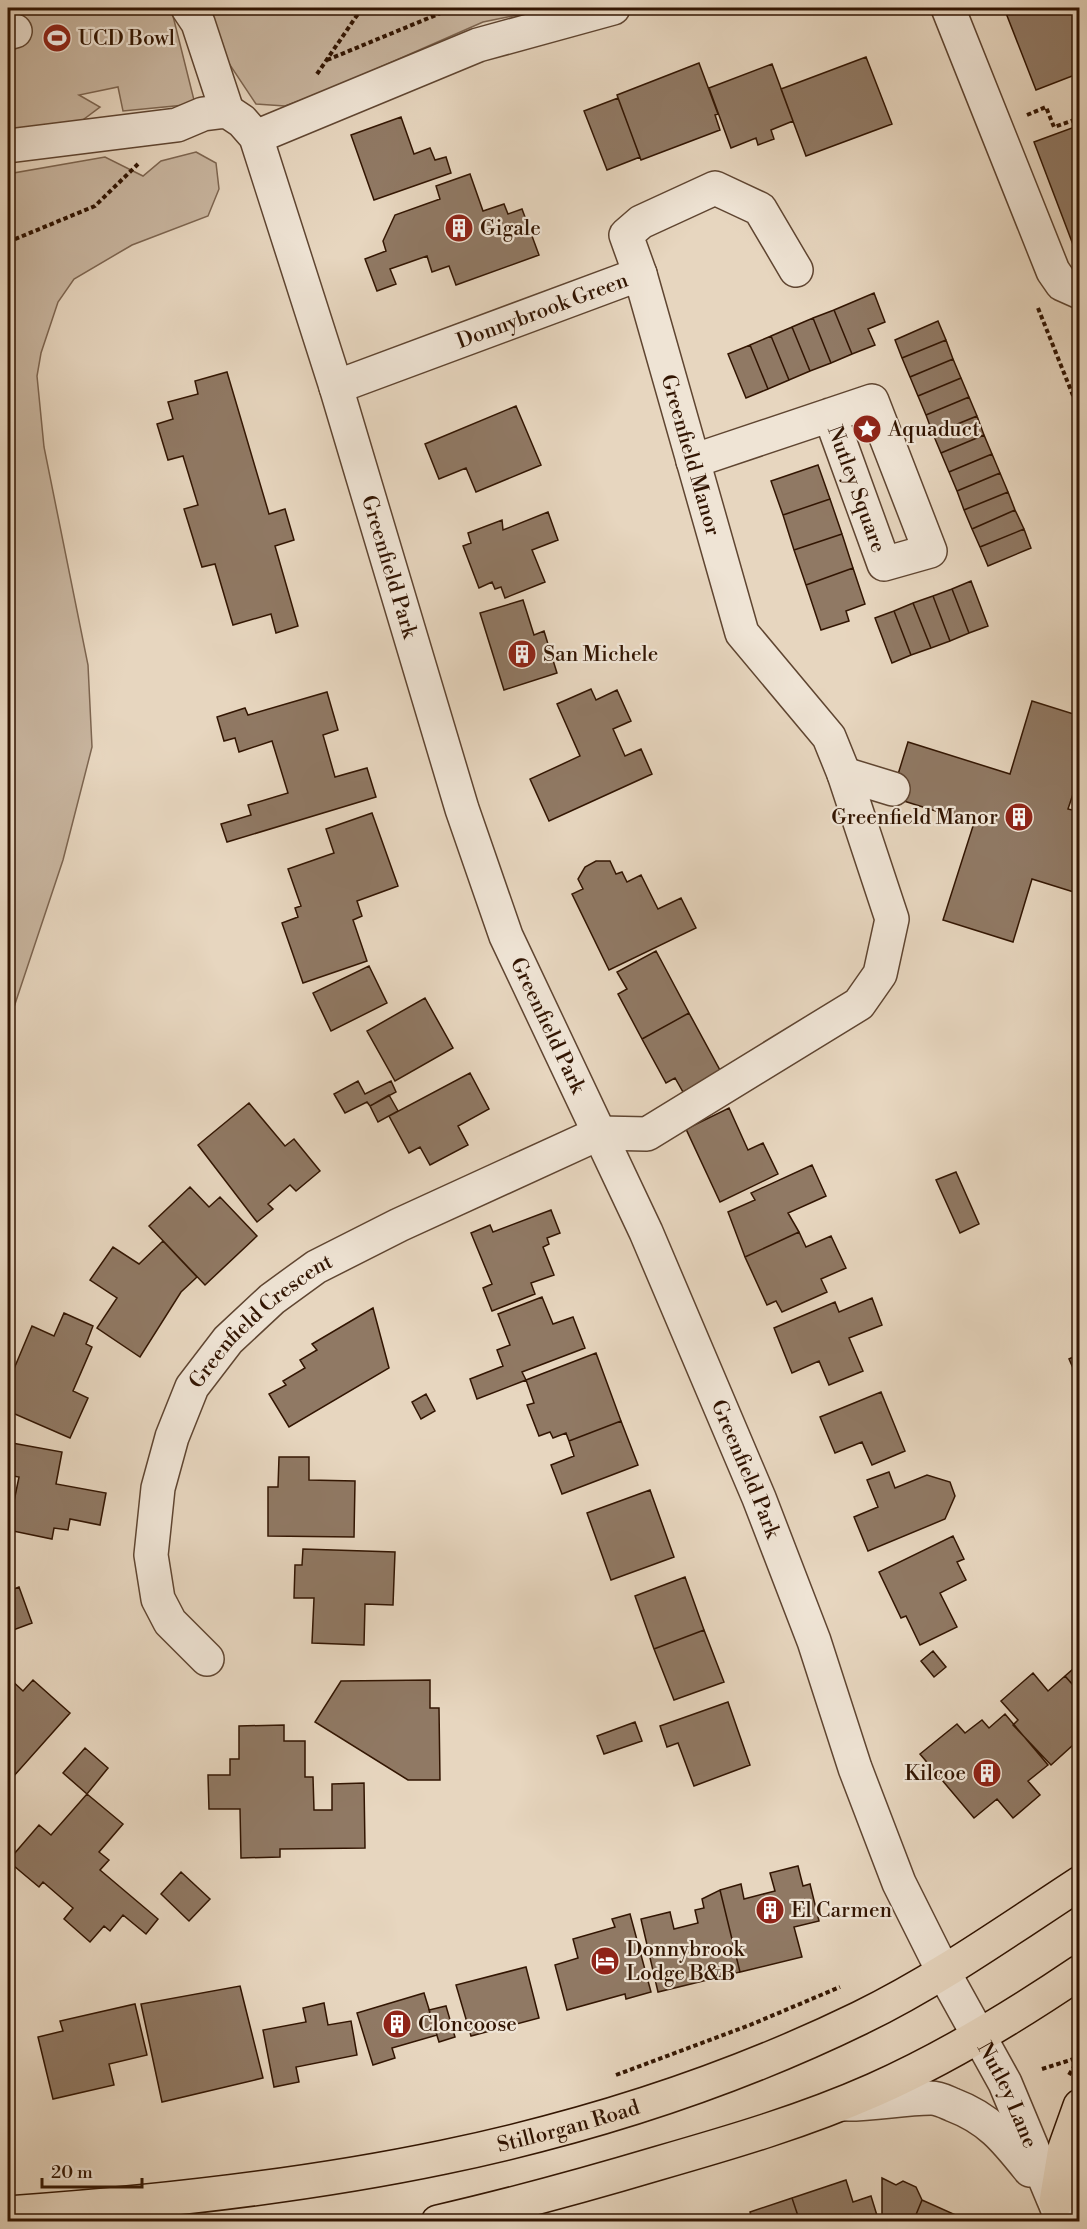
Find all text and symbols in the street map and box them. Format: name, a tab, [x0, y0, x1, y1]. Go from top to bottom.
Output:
sports icon: UCD Bowl	[41, 22, 73, 54]
place label: UCD Bowl	[78, 26, 175, 52]
building icon: Gigale	[443, 212, 475, 244]
place label: Gigale	[480, 216, 541, 242]
street label: Donnybrook Green	[453, 267, 632, 355]
street label: Greenfield Manor	[655, 372, 726, 539]
place icon: Aquaduct	[851, 413, 883, 445]
place label: Aquaduct	[887, 417, 980, 443]
street label: Nutley Square	[821, 422, 891, 556]
street label: Greenfield Park	[355, 492, 423, 642]
building icon: San Michele	[506, 638, 538, 670]
place label: San Michele	[543, 642, 658, 668]
building icon: Greenfield Manor	[1003, 801, 1035, 833]
place label: Greenfield Manor	[831, 805, 998, 831]
street label: Greenfield Park	[504, 953, 591, 1099]
street label: Greenfield Crescent	[184, 1249, 338, 1394]
street label: Greenfield Park	[705, 1396, 786, 1543]
building icon: Kilcoe	[971, 1757, 1003, 1789]
place label: Kilcoe	[905, 1761, 966, 1787]
building icon: El Carmen	[754, 1894, 786, 1926]
place label: El Carmen	[791, 1898, 893, 1924]
place label: Donnybrook Lodge B&B	[626, 1937, 746, 1987]
hotel icon: Donnybrook Lodge B&B	[589, 1945, 621, 1977]
building icon: Cloncoose	[381, 2008, 413, 2040]
place label: Cloncoose	[418, 2012, 517, 2038]
street label: Nutley Lane	[971, 2038, 1043, 2152]
street label: Stillorgan Road	[495, 2095, 643, 2159]
scale bar	[42, 2151, 142, 2189]
text: 20 m	[51, 2161, 93, 2184]

